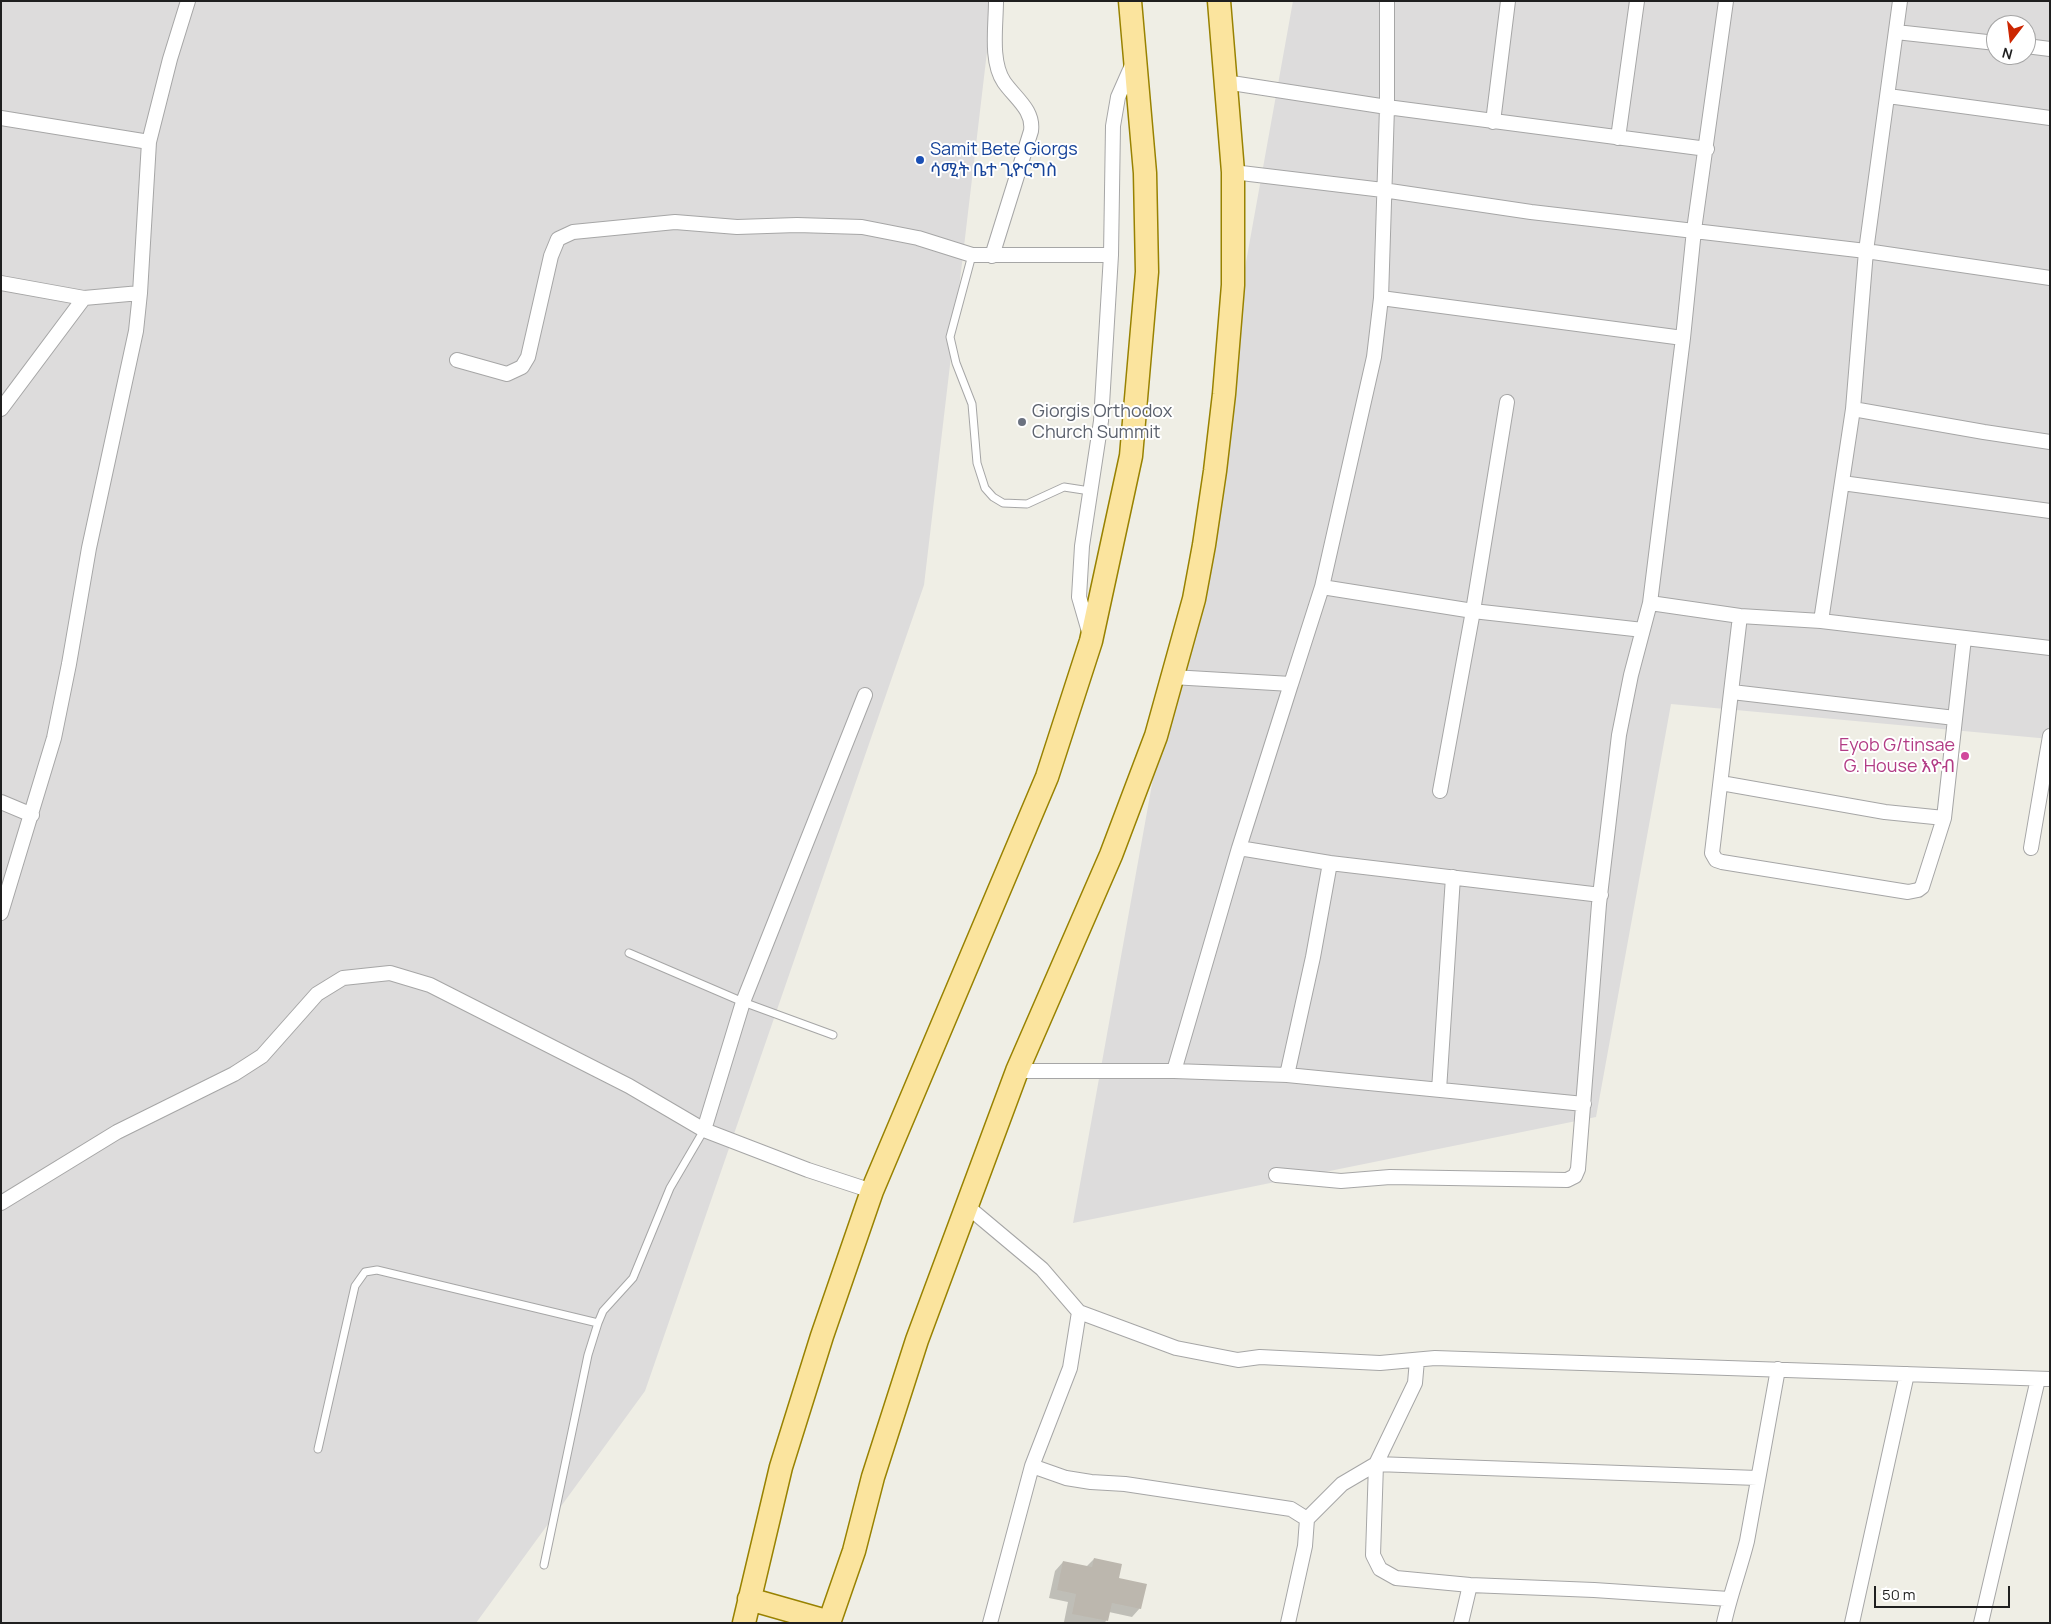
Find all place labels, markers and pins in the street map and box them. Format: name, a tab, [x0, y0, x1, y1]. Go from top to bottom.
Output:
place label: Samit Bete Giorgs ሳሚት ቤተ ጊዮርግስ	[930, 139, 1078, 182]
marker: Samit Bete Giorgs ሳሚት ቤተ ጊዮርግስ	[914, 154, 926, 166]
place label: Giorgis Orthodox Church Summit	[1032, 401, 1172, 444]
marker: Giorgis Orthodox Church Summit	[1016, 416, 1028, 428]
place label: Eyob G/tinsae G. House እዮብ	[1839, 735, 1955, 778]
marker: Eyob G/tinsae G. House እዮብ	[1959, 750, 1971, 762]

